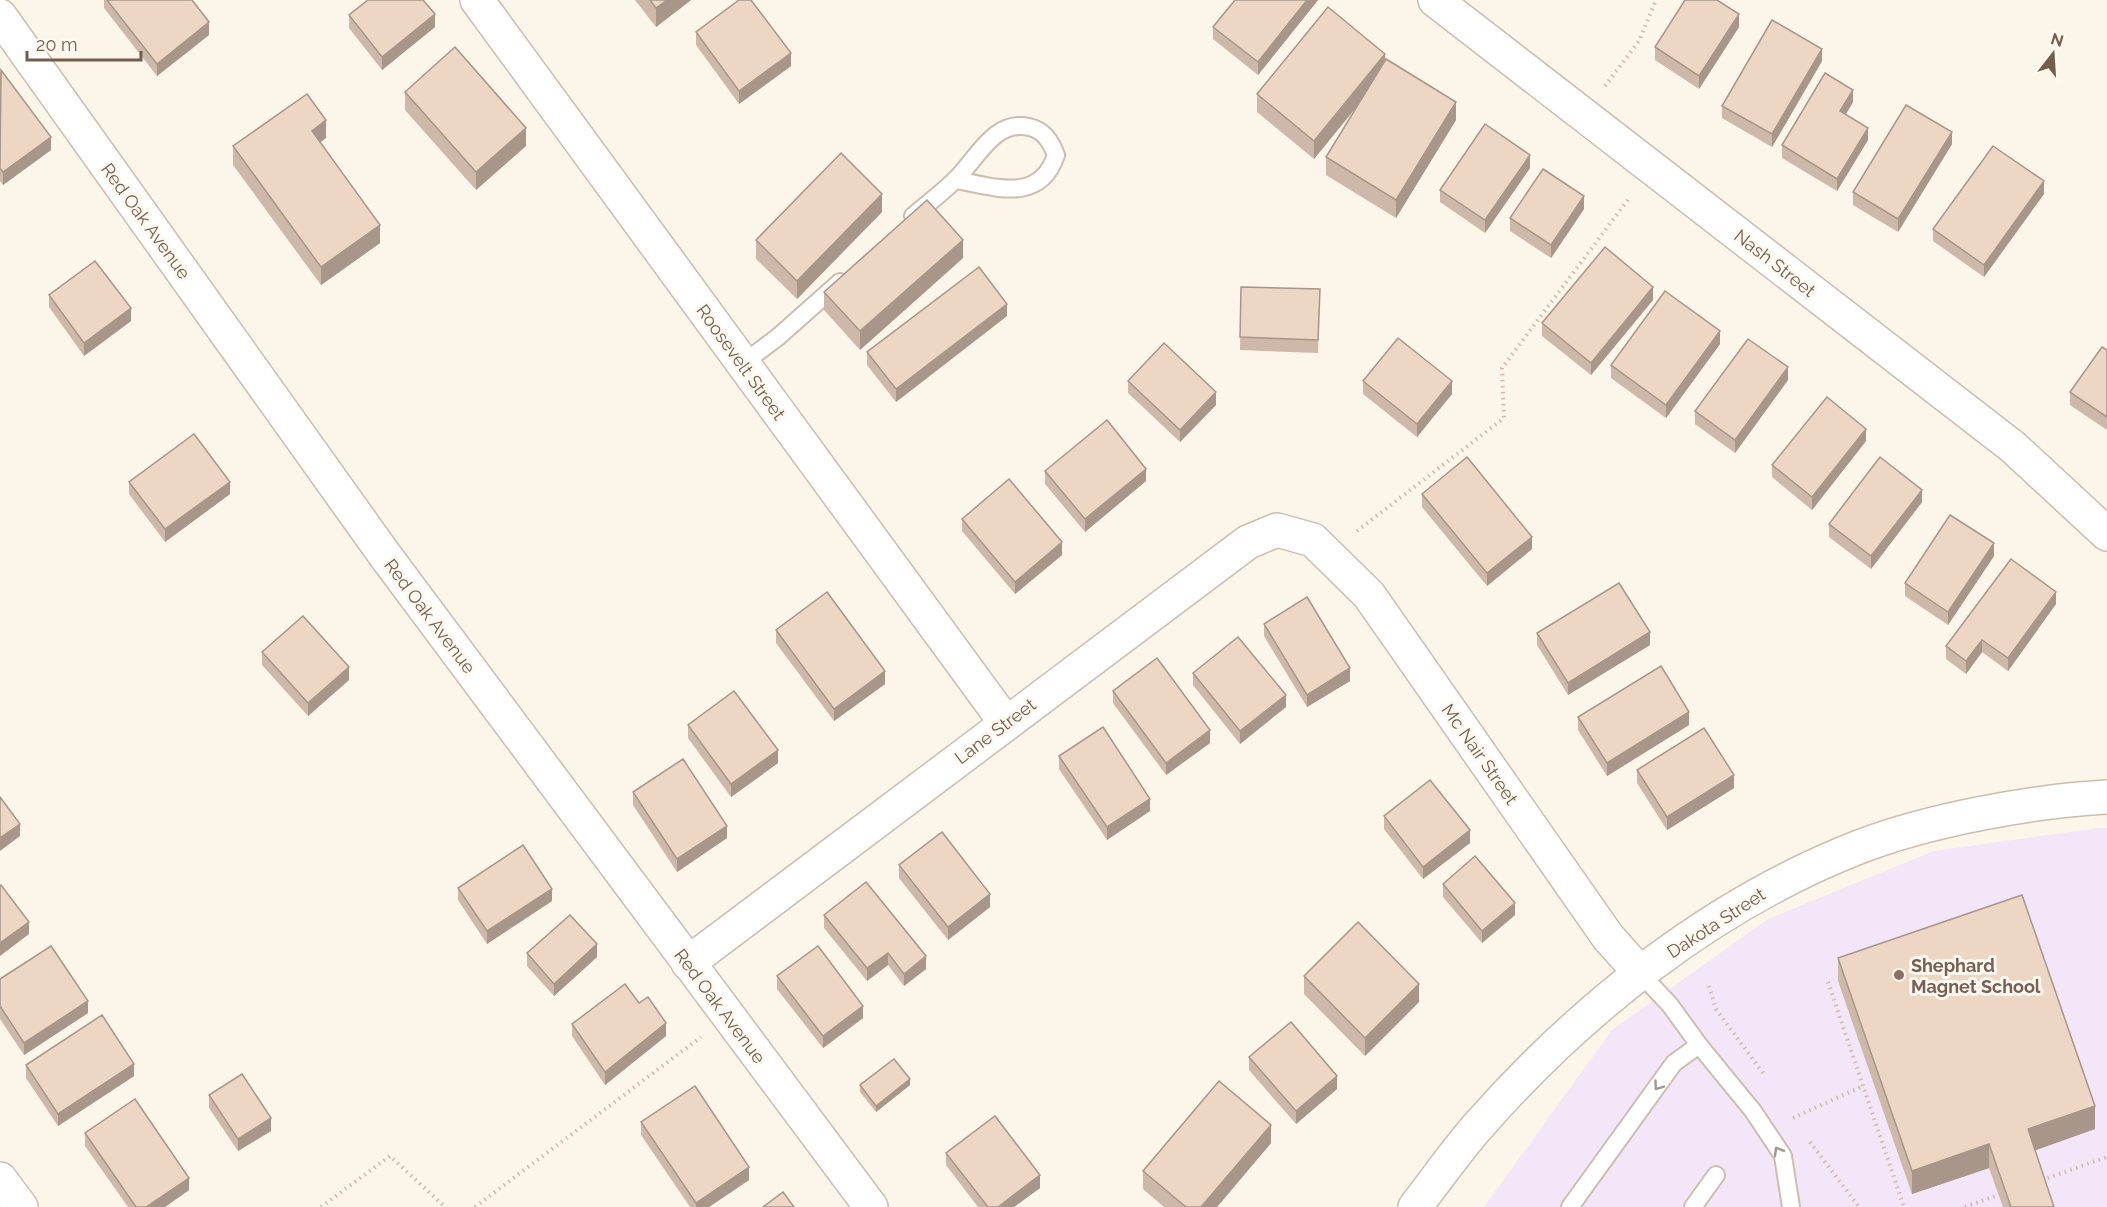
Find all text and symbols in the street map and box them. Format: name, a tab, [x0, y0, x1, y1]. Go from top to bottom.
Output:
scale bar	[27, 24, 141, 62]
north arrow	[2023, 24, 2083, 84]
text: N	[2049, 29, 2066, 51]
text: 20 m	[36, 34, 78, 55]
street label: Red Oak Avenue	[97, 159, 195, 283]
street label: Nash Street	[1730, 225, 1820, 301]
street label: Roosevelt Street	[692, 300, 790, 424]
street label: Red Oak Avenue	[380, 555, 480, 678]
street label: Lane Street	[950, 694, 1040, 768]
street label: Mc Nair Street	[1438, 700, 1522, 808]
street label: Dakota Street	[1663, 884, 1769, 962]
street label: Red Oak Avenue	[670, 945, 770, 1068]
place label: Shephard Magnet School	[1911, 955, 2041, 997]
marker: Shephard Magnet School	[1892, 968, 1906, 982]
one-way arrow	[1654, 1079, 1665, 1090]
one-way arrow	[1774, 1147, 1786, 1157]

